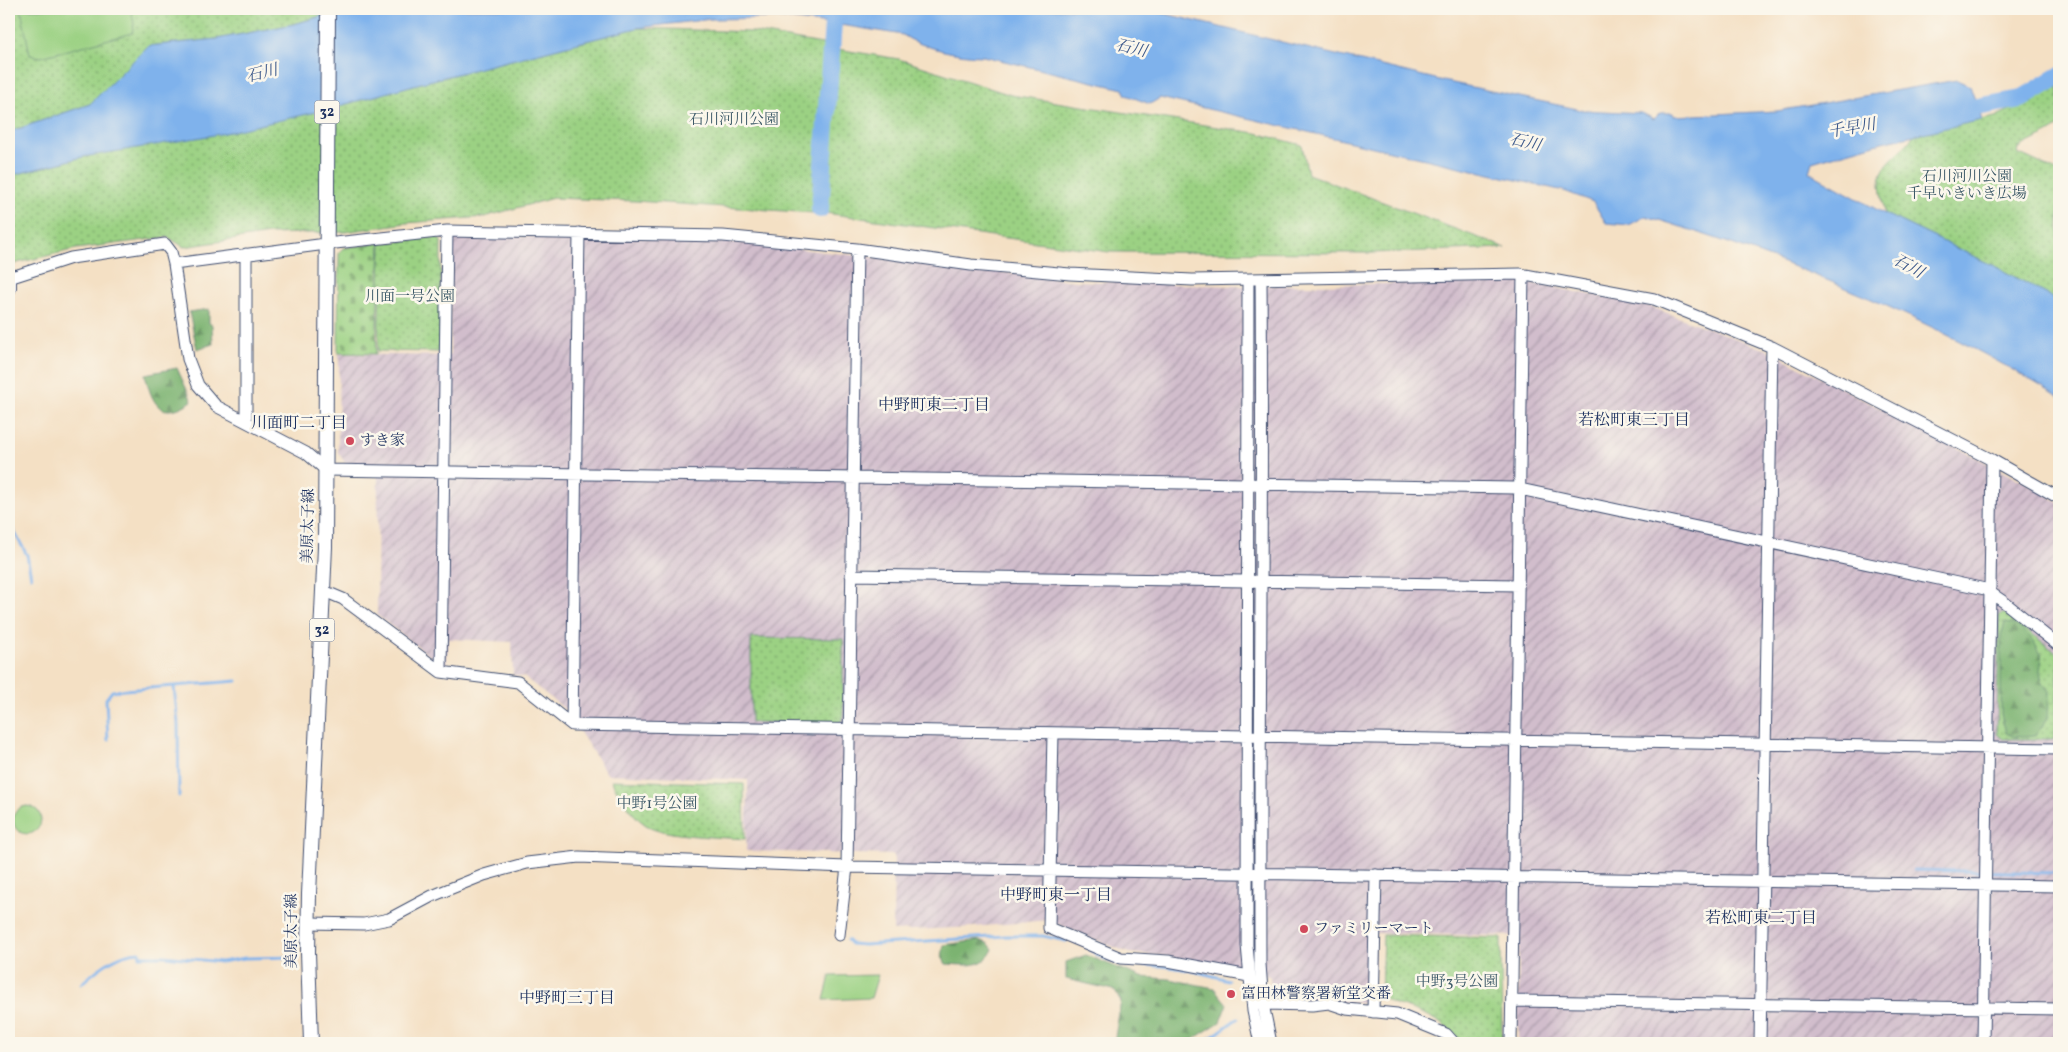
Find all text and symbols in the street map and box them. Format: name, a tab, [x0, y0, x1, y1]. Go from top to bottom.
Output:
water label: 石川	[1113, 35, 1151, 64]
water label: 石川	[244, 59, 282, 89]
road number: 32	[314, 100, 340, 124]
park label: 石川河川公園	[689, 110, 779, 131]
water label: 千早川	[1826, 114, 1880, 144]
water label: 石川	[1507, 129, 1545, 158]
park label: 石川河川公園 千早いきいき広場	[1907, 167, 2027, 205]
water label: 石川	[1889, 250, 1929, 285]
park label: 川面一号公園	[365, 287, 455, 308]
district label: 中野町東二丁目	[878, 395, 990, 417]
district label: 若松町東三丁目	[1578, 410, 1690, 432]
district label: 川面町二丁目	[251, 413, 347, 435]
place label: すき家	[360, 431, 405, 452]
marker: すき家	[344, 435, 356, 447]
street label: 美原太子線	[298, 488, 320, 564]
road number: 32	[310, 618, 334, 642]
park label: 中野1号公園	[617, 794, 697, 815]
district label: 中野町東一丁目	[1000, 885, 1112, 907]
street label: 美原太子線	[282, 893, 303, 969]
district label: 若松町東二丁目	[1705, 908, 1817, 930]
place label: ファミリーマート	[1314, 919, 1434, 940]
marker: ファミリーマート	[1298, 923, 1310, 935]
park label: 中野3号公園	[1416, 972, 1498, 993]
place label: 富田林警察署新堂交番	[1241, 984, 1391, 1005]
district label: 中野町三丁目	[519, 988, 615, 1010]
marker: 富田林警察署新堂交番	[1225, 988, 1237, 1000]

